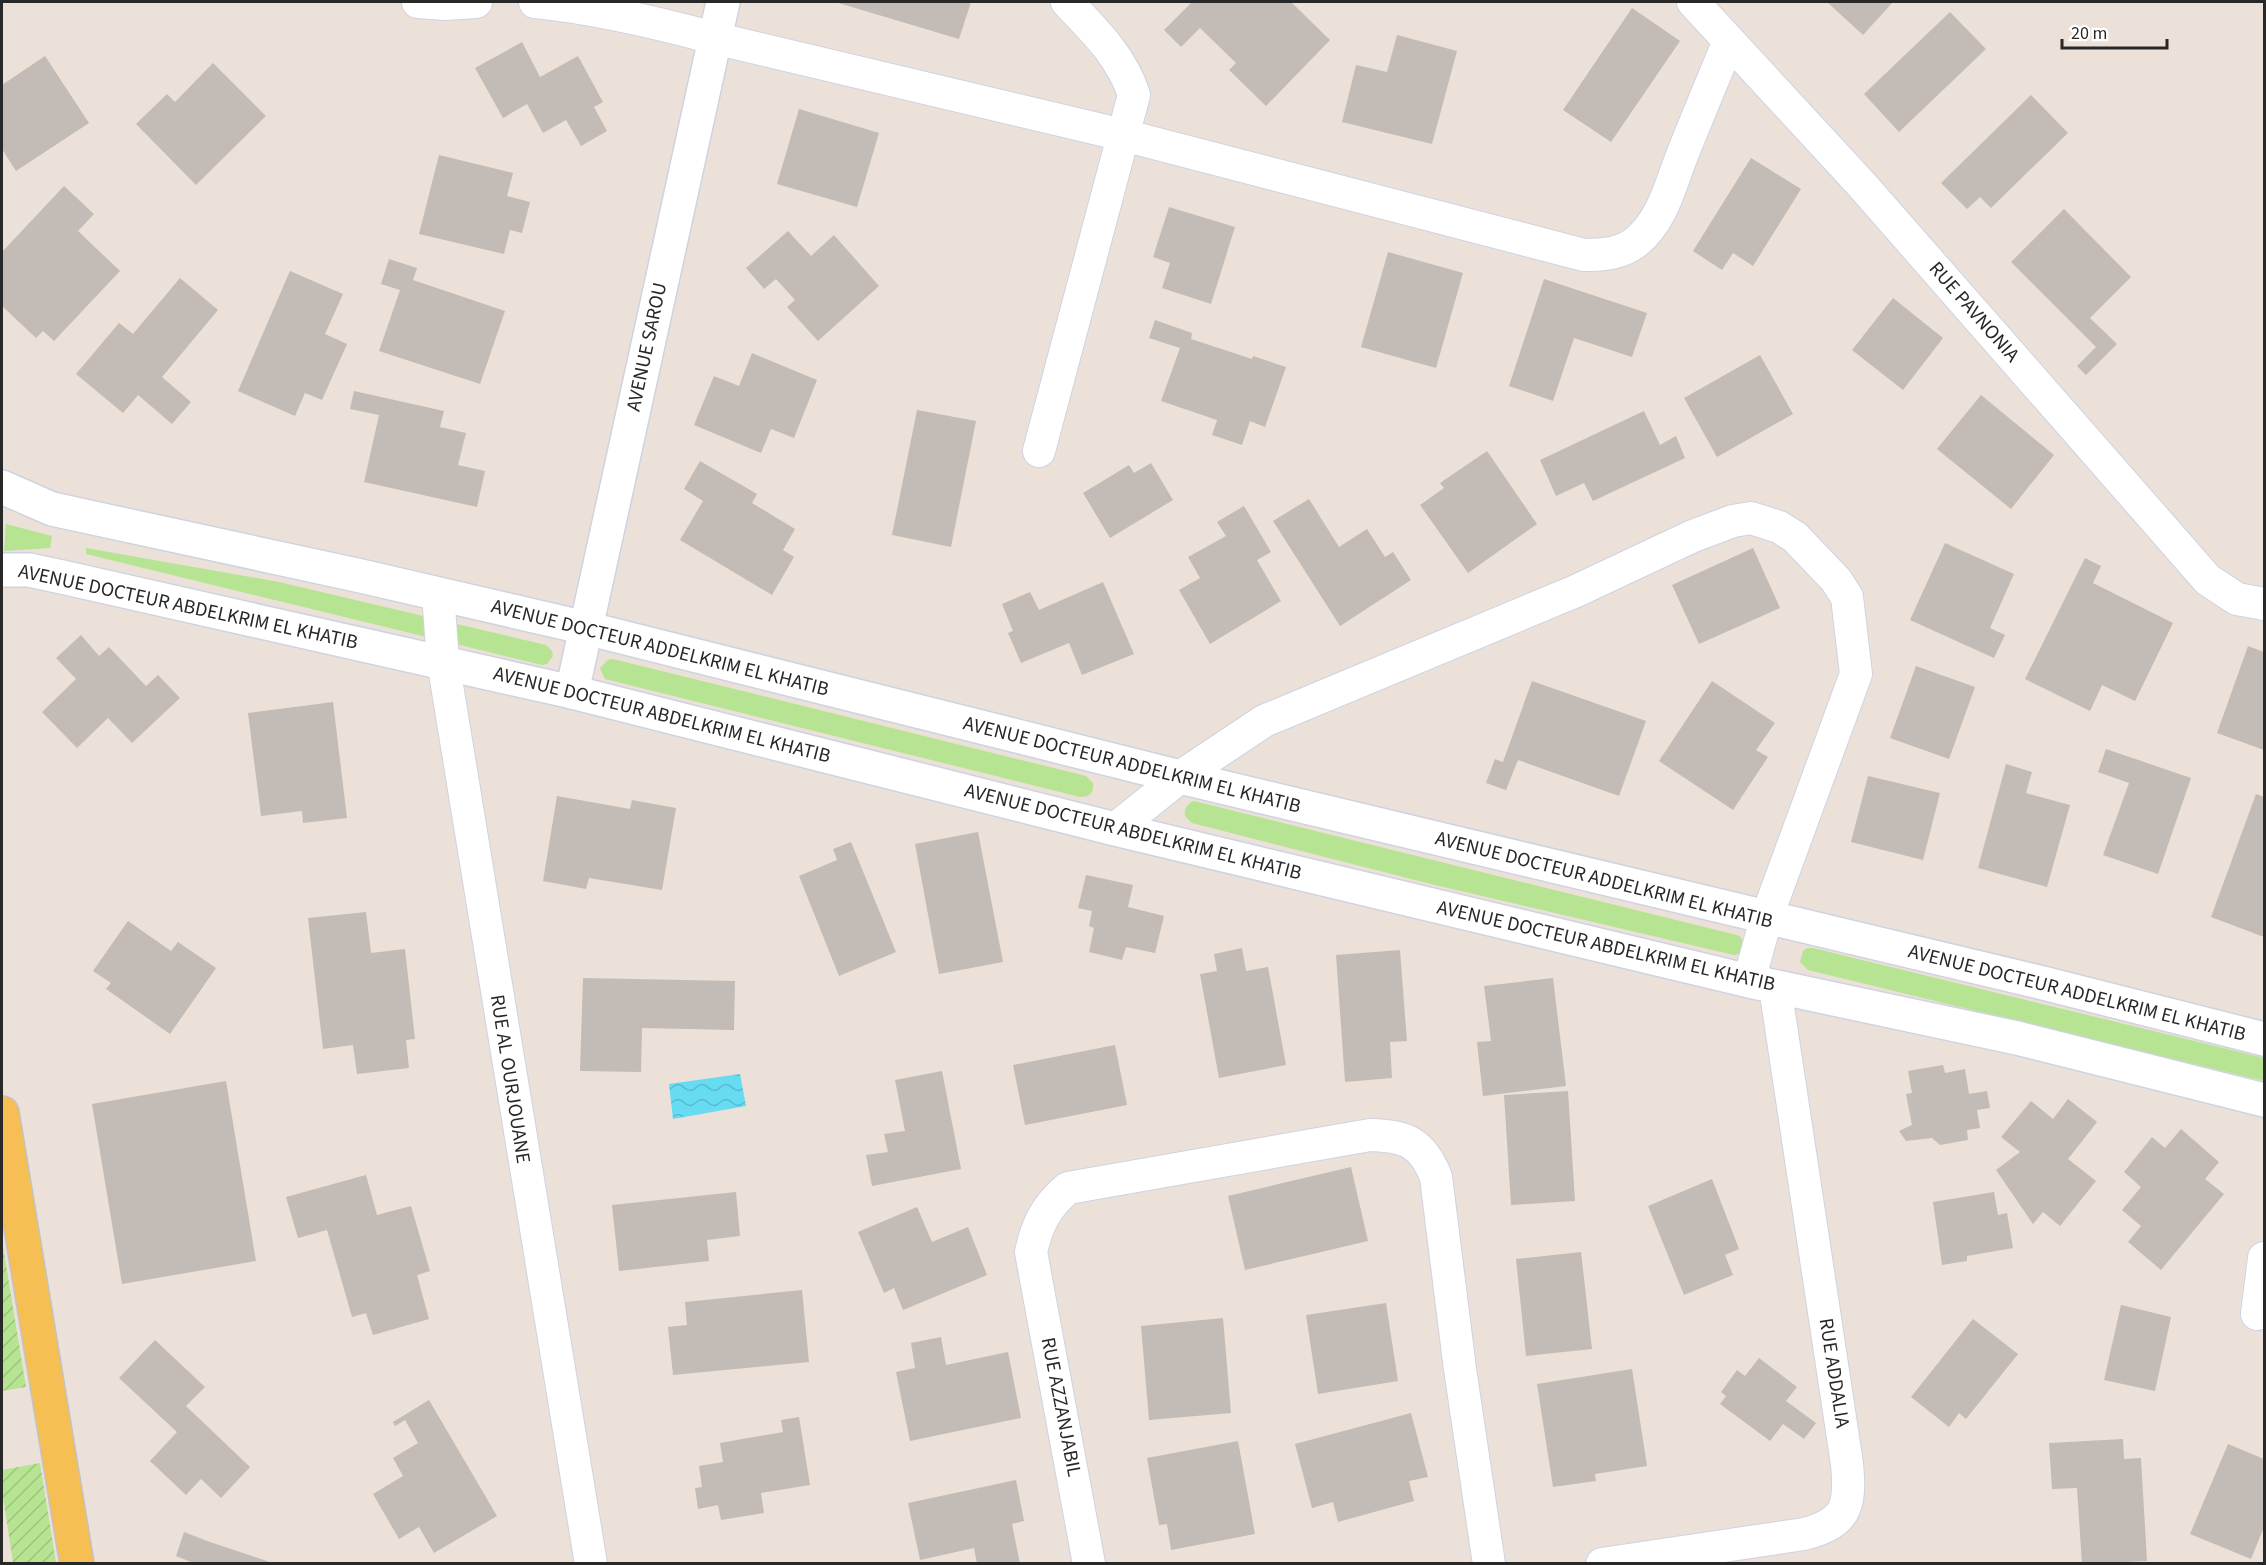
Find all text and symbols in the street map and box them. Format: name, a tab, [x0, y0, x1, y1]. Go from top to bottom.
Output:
scale bar	[2062, 12, 2167, 50]
text: 20 m	[2071, 21, 2107, 46]
street label: RUE PAVNONIA	[1922, 255, 2026, 369]
street label: AVENUE SAROU	[620, 280, 674, 414]
street label: AVENUE DOCTEUR ABDELKRIM EL KHATIB	[16, 557, 360, 657]
street label: AVENUE DOCTEUR ADDELKRIM EL KHATIB	[488, 592, 832, 704]
street label: AVENUE DOCTEUR ABDELKRIM EL KHATIB	[491, 660, 833, 770]
street label: AVENUE DOCTEUR ADDELKRIM EL KHATIB	[960, 709, 1304, 821]
street label: AVENUE DOCTEUR ABDELKRIM EL KHATIB	[962, 777, 1304, 887]
street label: AVENUE DOCTEUR ADDELKRIM EL KHATIB	[1432, 824, 1776, 936]
street label: AVENUE DOCTEUR ABDELKRIM EL KHATIB	[1434, 893, 1778, 999]
street label: AVENUE DOCTEUR ADDELKRIM EL KHATIB	[1905, 937, 2249, 1049]
street label: RUE AL OURJOUANE	[483, 993, 537, 1165]
street label: RUE ADDALIA	[1812, 1316, 1857, 1430]
street label: RUE AZZANJABIL	[1034, 1335, 1088, 1479]

